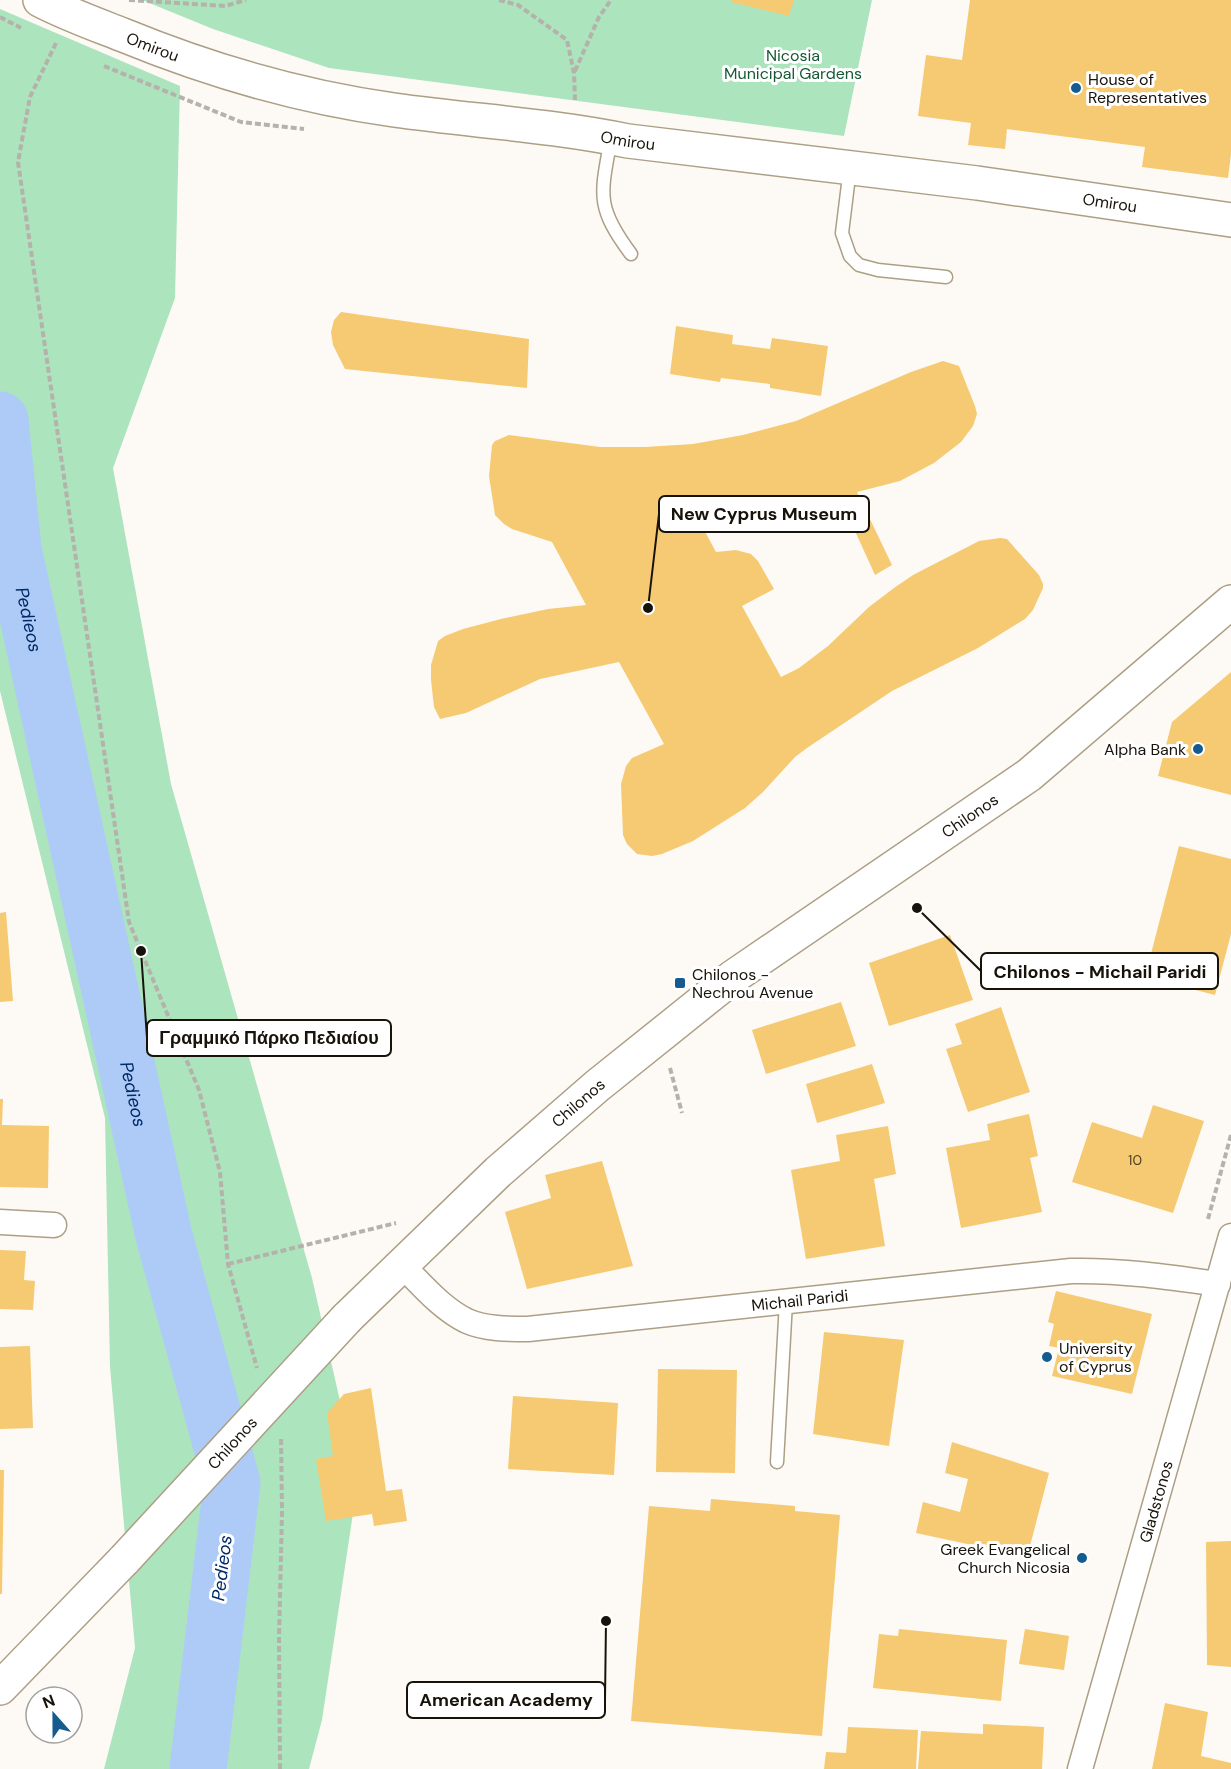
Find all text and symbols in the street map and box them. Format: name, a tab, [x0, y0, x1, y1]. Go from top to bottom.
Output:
street label: Omirou	[123, 27, 182, 67]
park label: Nicosia Municipal Gardens	[724, 45, 862, 84]
place label: House of Representatives	[1088, 69, 1207, 108]
marker: House of Representatives	[1069, 81, 1083, 95]
street label: Omirou	[599, 126, 656, 155]
street label: Omirou	[1081, 189, 1138, 217]
callout: New Cyprus Museum	[659, 496, 869, 532]
text: New Cyprus Museum	[671, 502, 857, 526]
water label: Pedieos	[10, 585, 47, 655]
place label: Alpha Bank	[1104, 739, 1186, 760]
marker: Alpha Bank	[1191, 742, 1205, 756]
street label: Chilonos	[937, 789, 1002, 843]
callout: Chilonos - Michail Paridi	[981, 953, 1218, 989]
text: Chilonos - Michail Paridi	[993, 960, 1207, 984]
place label: Chilonos - Nechrou Avenue	[692, 964, 813, 1003]
marker: Chilonos - Nechrou Avenue	[673, 976, 687, 990]
callout: Γραμμικό Πάρκο Πεδιαίου	[147, 1020, 391, 1056]
text: Γραμμικό Πάρκο Πεδιαίου	[159, 1026, 379, 1050]
water label: Pedieos	[114, 1059, 152, 1129]
street label: Chilonos	[547, 1074, 609, 1132]
house number: 10	[1128, 1151, 1142, 1169]
street label: Michail Paridi	[750, 1285, 849, 1316]
place label: University of Cyprus	[1059, 1338, 1133, 1377]
marker: University of Cyprus	[1040, 1350, 1054, 1364]
street label: Chilonos	[203, 1412, 262, 1474]
street label: Gladstonos	[1135, 1458, 1178, 1545]
water label: Pedieos	[206, 1534, 238, 1602]
place label: Greek Evangelical Church Nicosia	[940, 1539, 1070, 1578]
marker: Greek Evangelical Church Nicosia	[1075, 1551, 1089, 1565]
callout: American Academy	[407, 1682, 605, 1718]
north arrow	[24, 1685, 84, 1745]
text: American Academy	[419, 1688, 593, 1712]
text: N	[40, 1690, 58, 1713]

